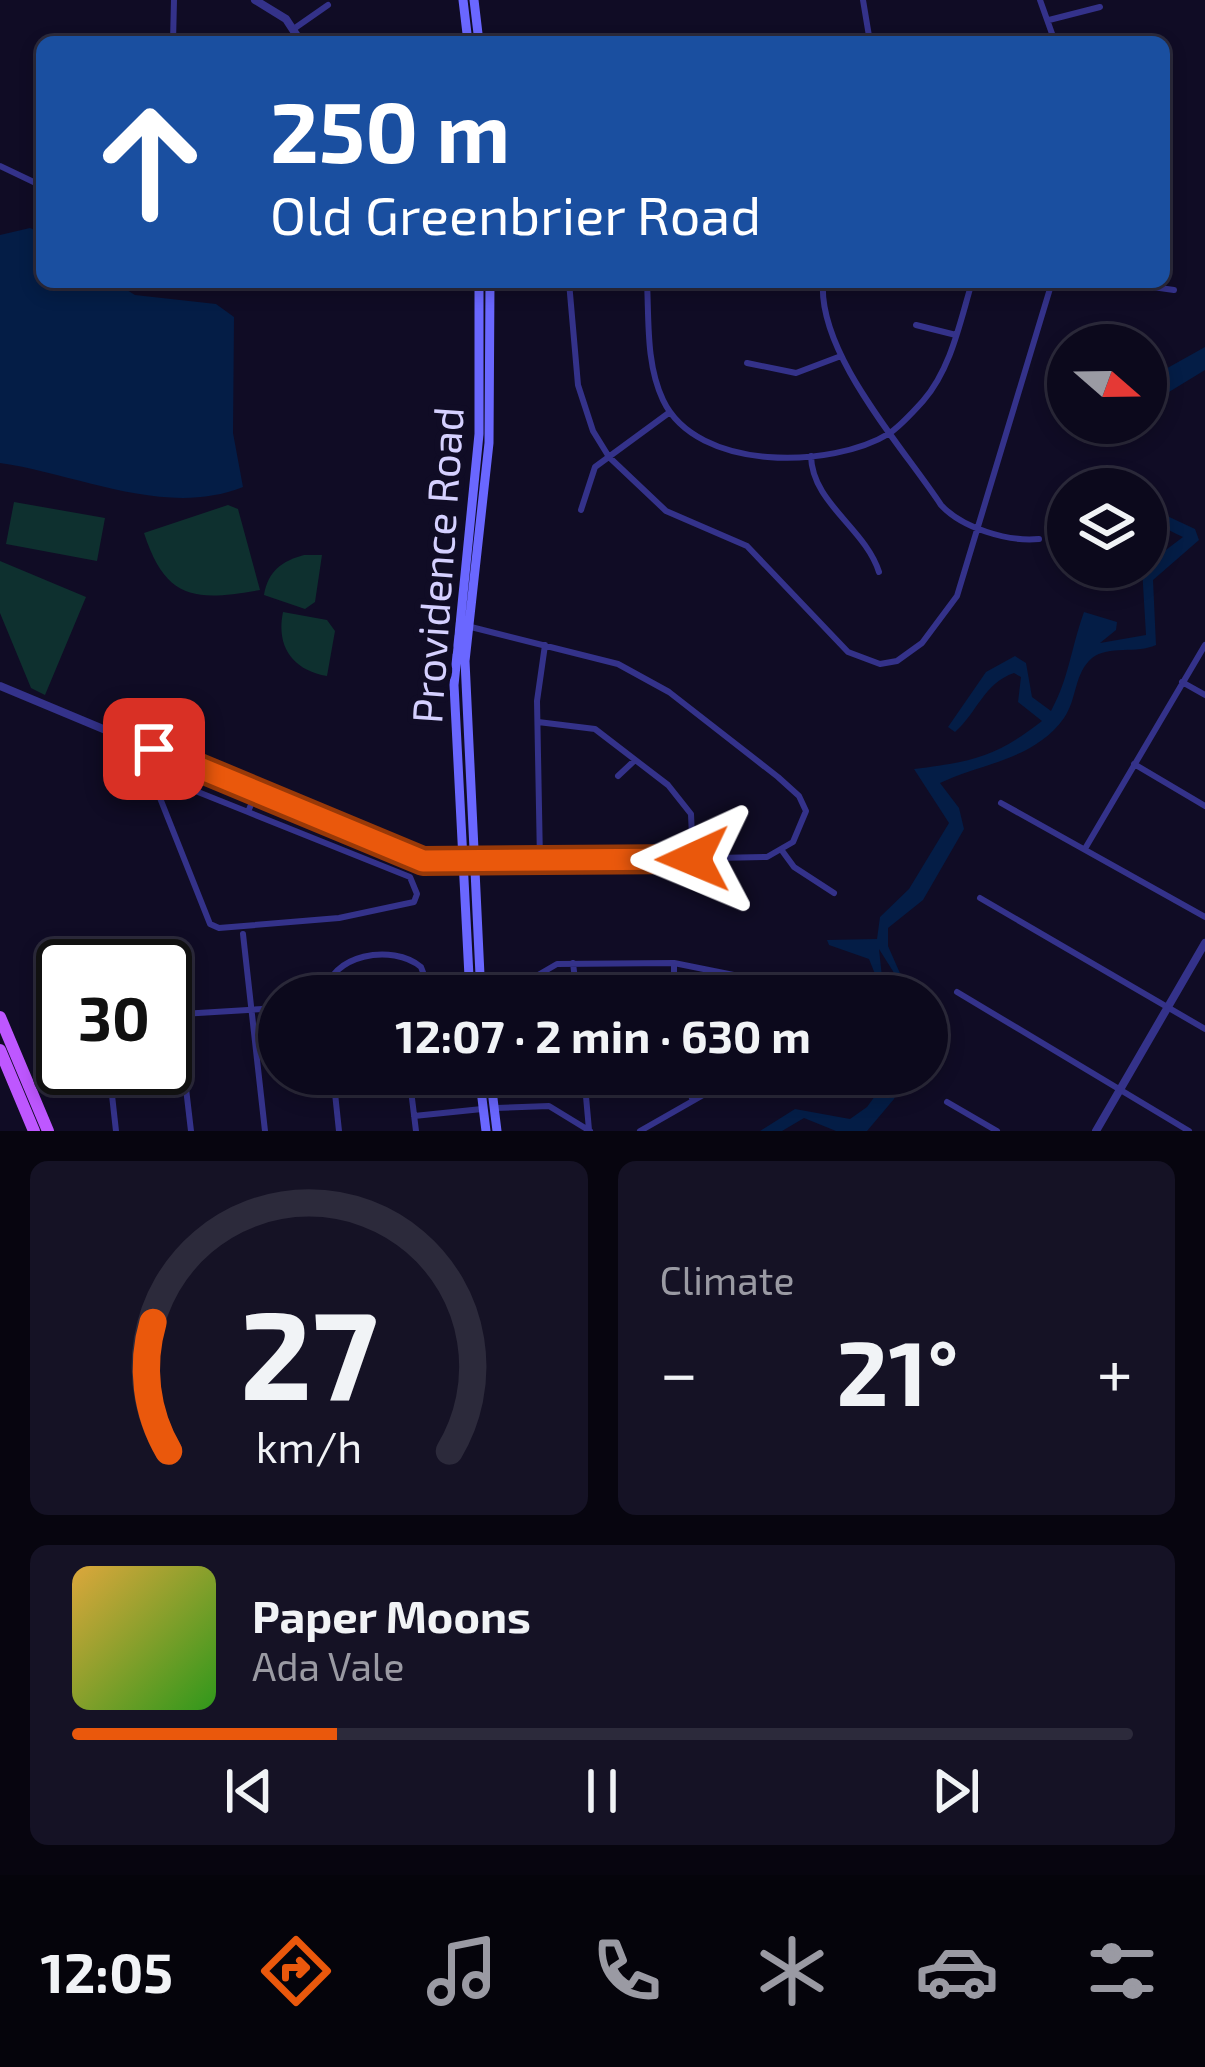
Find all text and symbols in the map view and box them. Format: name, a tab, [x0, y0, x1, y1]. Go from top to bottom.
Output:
text: 250 m	[270, 79, 510, 180]
icon: ahead	[72, 84, 228, 240]
text: Old Greenbrier Road	[270, 181, 761, 246]
north arrow	[1047, 324, 1167, 444]
map controls	[1047, 324, 1167, 588]
street label: Providence Road	[400, 405, 472, 725]
button: layers	[1047, 468, 1167, 588]
pin	[103, 698, 205, 800]
icon: arrive	[121, 716, 187, 782]
position arrow	[630, 796, 756, 922]
speed limit sign: 30	[36, 939, 192, 1095]
text: 12:07 · 2 min · 630 m	[395, 1008, 811, 1062]
text: Climate	[660, 1256, 794, 1303]
text: 27	[240, 1275, 378, 1425]
text: 21°	[836, 1316, 958, 1424]
text: −	[660, 1331, 698, 1410]
text: +	[1097, 1331, 1133, 1410]
text: km/h	[255, 1420, 362, 1472]
text: Paper Moons	[252, 1588, 531, 1642]
text: Ada Vale	[252, 1642, 404, 1689]
icon: previous	[216, 1758, 282, 1824]
icon: pause	[569, 1758, 635, 1824]
icon: next	[923, 1758, 989, 1824]
icon: directions	[254, 1929, 338, 2013]
icon: music	[420, 1929, 504, 2013]
icon: phone	[585, 1929, 669, 2013]
icon: climate	[750, 1929, 834, 2013]
icon: car	[915, 1929, 999, 2013]
icon: filters	[1080, 1929, 1164, 2013]
text: 12:05	[41, 1939, 173, 2004]

